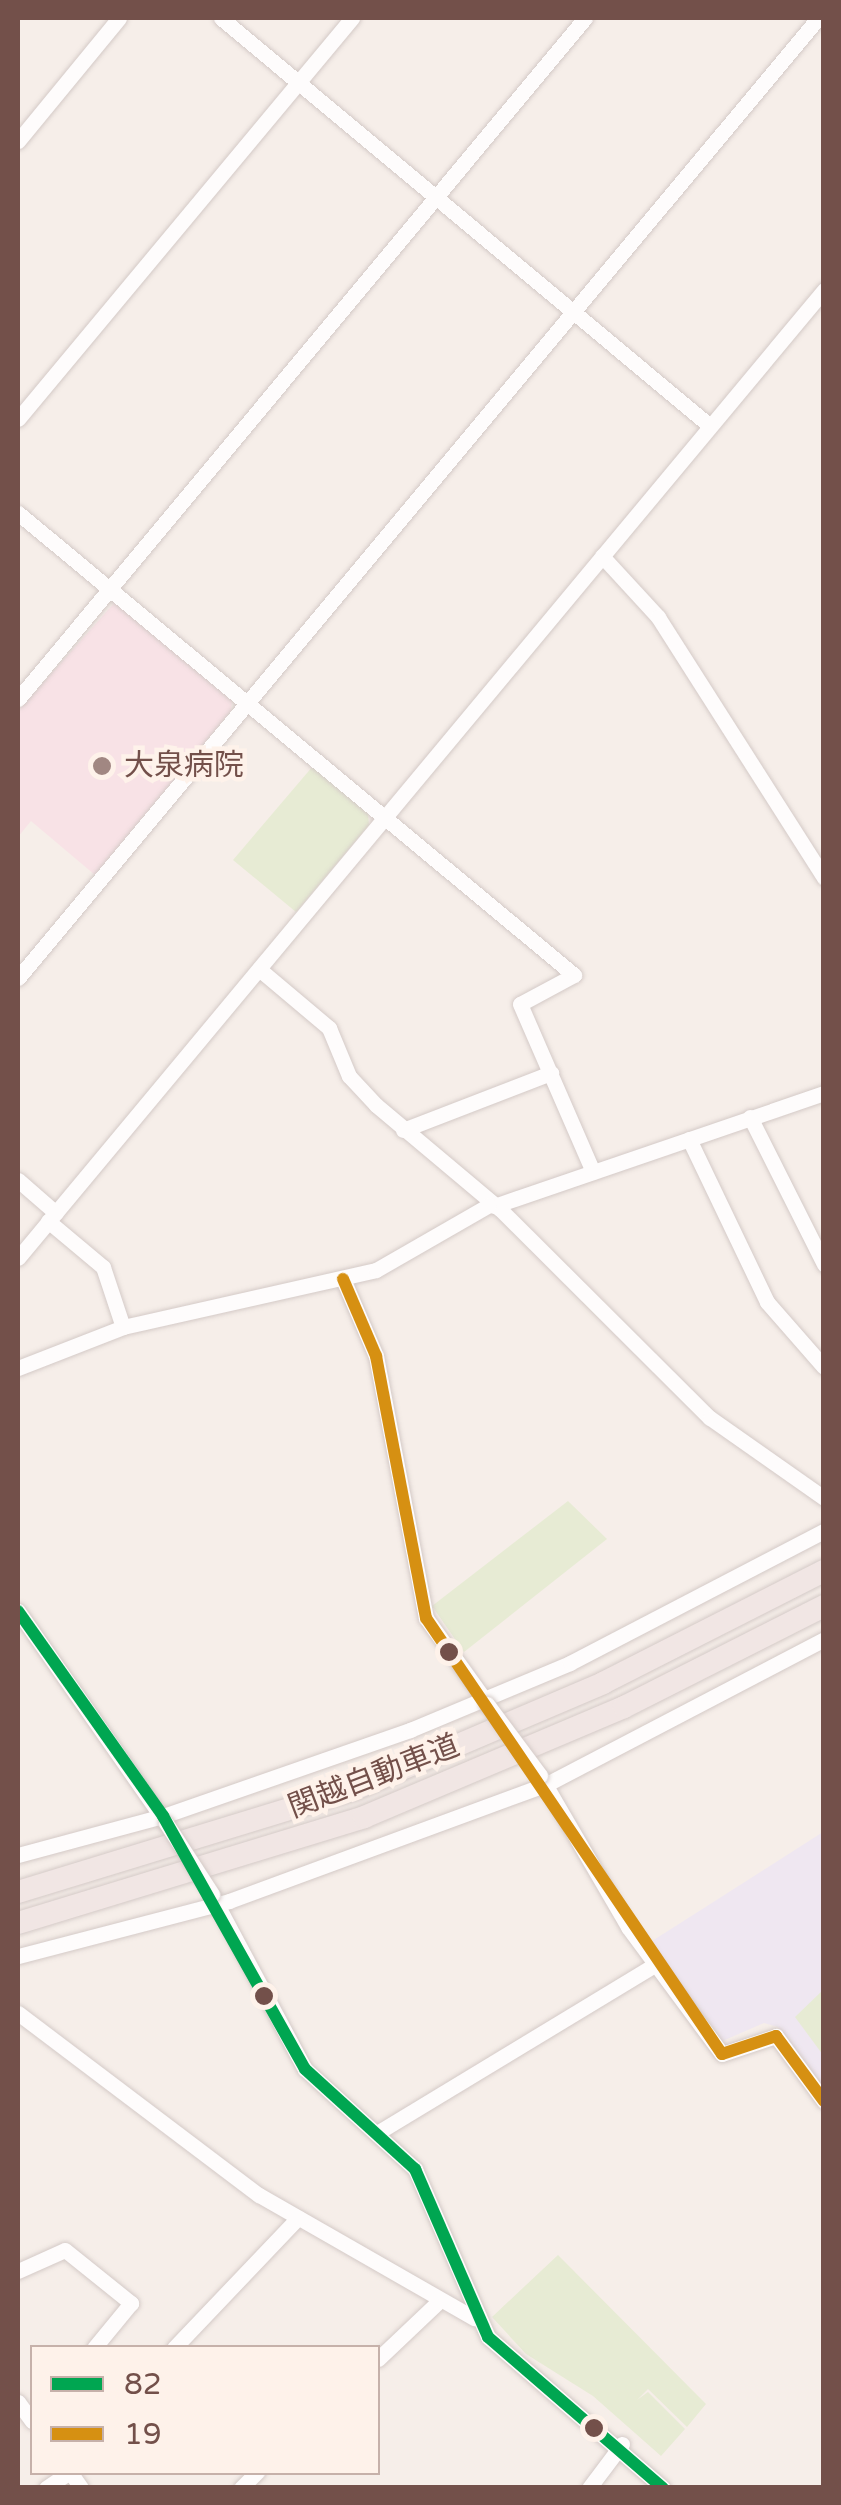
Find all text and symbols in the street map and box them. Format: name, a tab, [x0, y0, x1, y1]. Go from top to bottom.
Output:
place label: 大泉病院	[124, 748, 244, 784]
marker: 大泉病院	[89, 753, 115, 779]
unlabelled marker	[439, 1642, 459, 1662]
street label: 関越自動車道	[284, 1728, 464, 1826]
unlabelled marker	[254, 1986, 274, 2006]
legend	[30, 2345, 380, 2475]
text: 82	[124, 2366, 162, 2403]
text: 19	[124, 2416, 162, 2453]
unlabelled marker	[584, 2418, 604, 2438]

